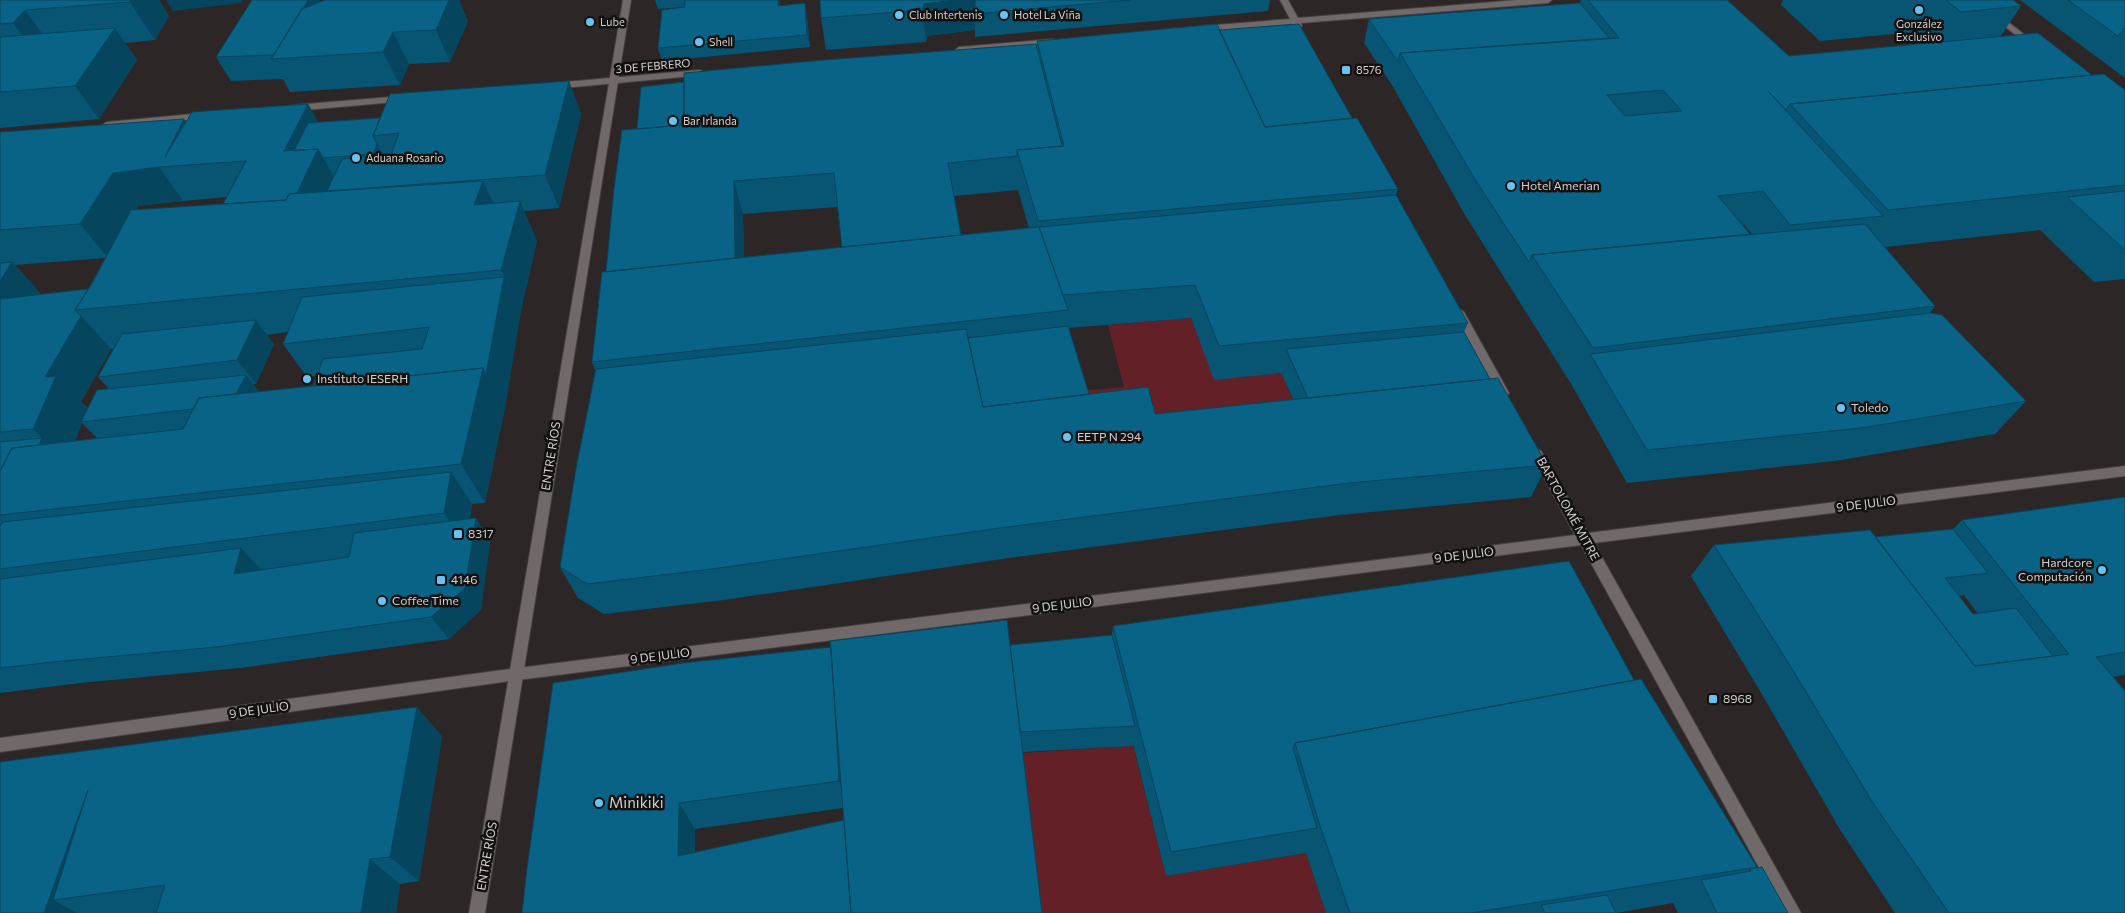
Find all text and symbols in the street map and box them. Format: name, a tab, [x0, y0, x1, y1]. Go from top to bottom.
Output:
marker: González Exclusivo	[1913, 4, 1925, 16]
place label: Club Intertenis	[909, 8, 982, 21]
place label: Hotel La Viña	[1014, 8, 1080, 21]
marker: Club Intertenis	[893, 9, 905, 21]
marker: Hotel La Viña	[998, 9, 1010, 21]
place label: Lube	[600, 15, 625, 28]
marker: Lube	[584, 16, 596, 28]
place label: González Exclusivo	[1896, 17, 1943, 43]
place label: Shell	[709, 35, 733, 48]
marker: Shell	[693, 36, 705, 48]
street label: 3 DE FEBRERO	[615, 56, 691, 75]
place label: 8576	[1356, 63, 1382, 76]
marker: 8576	[1340, 64, 1352, 76]
place label: Bar Irlanda	[683, 114, 737, 127]
marker: Bar Irlanda	[667, 115, 679, 127]
place label: Aduana Rosario	[366, 151, 444, 164]
marker: Aduana Rosario	[350, 152, 362, 164]
place label: Hotel Amerian	[1521, 178, 1600, 192]
marker: Hotel Amerian	[1505, 180, 1517, 192]
place label: Instituto IESERH	[317, 371, 408, 385]
marker: Instituto IESERH	[301, 373, 313, 385]
place label: Toledo	[1851, 400, 1888, 414]
marker: Toledo	[1835, 402, 1847, 414]
street label: ENTRE RÍOS	[538, 420, 562, 491]
place label: EETP N 294	[1077, 429, 1141, 443]
marker: EETP N 294	[1061, 431, 1073, 443]
street label: BARTOLOMÉ MITRE	[1535, 455, 1603, 563]
street label: 9 DE JULIO	[1835, 492, 1897, 515]
place label: 8317	[468, 526, 494, 540]
marker: 8317	[452, 528, 464, 540]
street label: 9 DE JULIO	[1433, 543, 1495, 566]
place label: Hardcore Computación	[2018, 555, 2092, 583]
marker: Hardcore Computación	[2096, 564, 2108, 576]
place label: 4146	[451, 572, 477, 586]
marker: 4146	[435, 574, 447, 586]
place label: Coffee Time	[392, 593, 459, 607]
street label: 9 DE JULIO	[1031, 593, 1093, 616]
marker: Coffee Time	[376, 595, 388, 607]
street label: 9 DE JULIO	[629, 644, 691, 667]
place label: 8968	[1723, 691, 1752, 705]
marker: 8968	[1707, 693, 1719, 705]
street label: 9 DE JULIO	[228, 698, 290, 721]
place label: Minikiki	[609, 793, 664, 811]
marker: Minikiki	[593, 797, 605, 809]
street label: ENTRE RÍOS	[473, 820, 499, 891]

